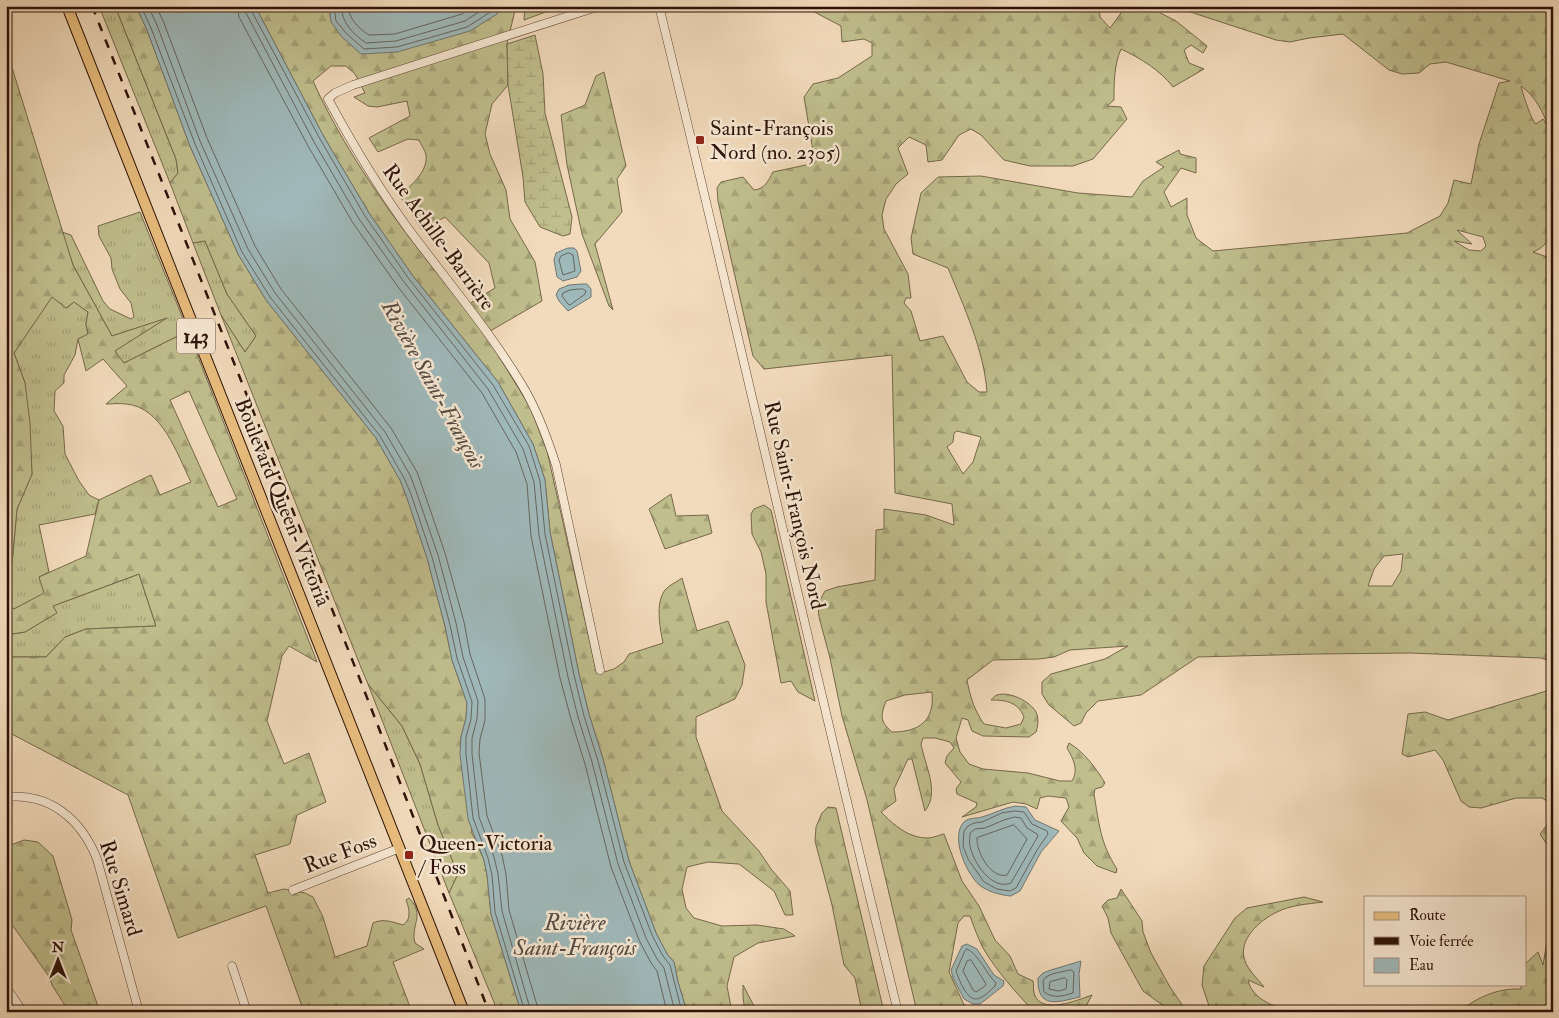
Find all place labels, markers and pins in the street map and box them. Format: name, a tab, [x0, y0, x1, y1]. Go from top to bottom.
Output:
place label: Saint-François Nord (no. 2305)	[710, 115, 840, 166]
marker: Saint-François Nord (no. 2305)	[694, 134, 706, 146]
place label: Queen-Victoria / Foss	[417, 830, 553, 881]
marker: Queen-Victoria / Foss	[403, 849, 415, 861]

